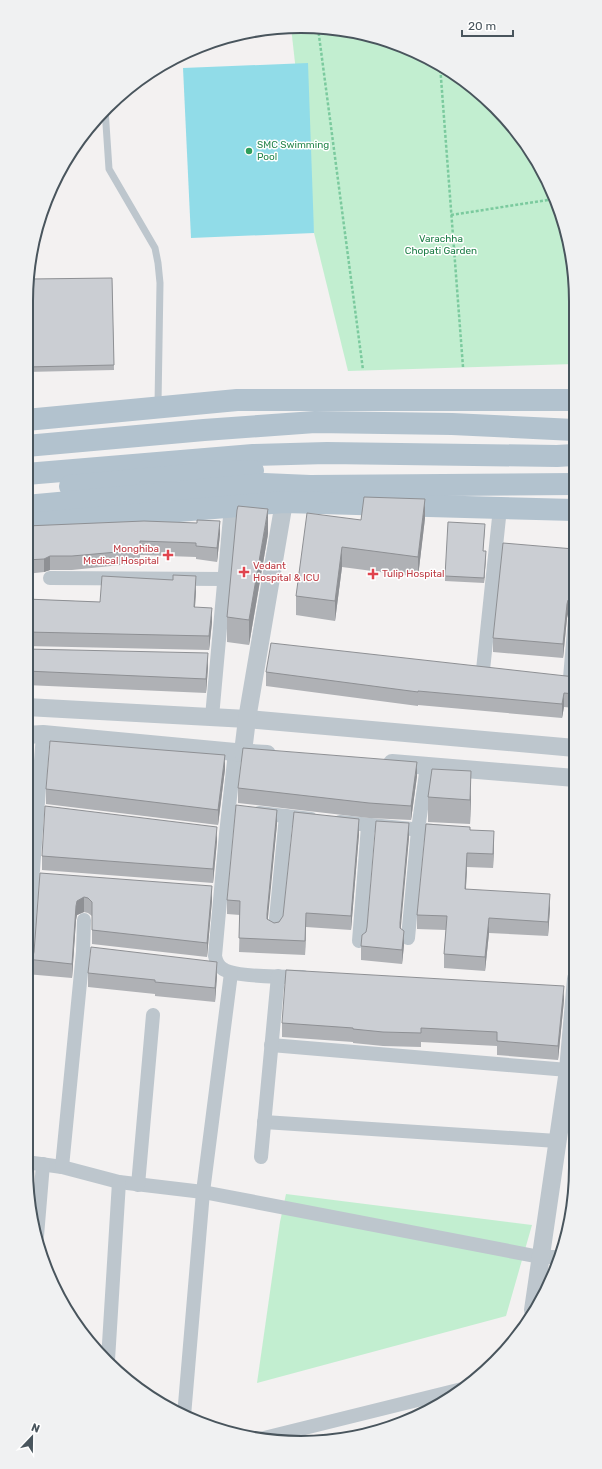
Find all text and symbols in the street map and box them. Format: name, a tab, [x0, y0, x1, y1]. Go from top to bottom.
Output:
scale bar	[462, 12, 513, 38]
text: 20 m	[468, 19, 496, 33]
place label: SMC Swimming Pool	[257, 139, 329, 163]
marker: SMC Swimming Pool	[244, 146, 254, 156]
park label: Varachha Chopati Garden	[405, 233, 477, 257]
place label: Monghiba Medical Hospital	[83, 543, 159, 567]
marker: Monghiba Medical Hospital	[162, 549, 174, 561]
place label: Vedant Hospital & ICU	[253, 560, 319, 584]
marker: Vedant Hospital & ICU	[238, 566, 250, 578]
marker: Tulip Hospital	[367, 568, 379, 580]
place label: Tulip Hospital	[382, 568, 445, 580]
north arrow	[12, 1417, 52, 1457]
text: N	[29, 1421, 42, 1436]

